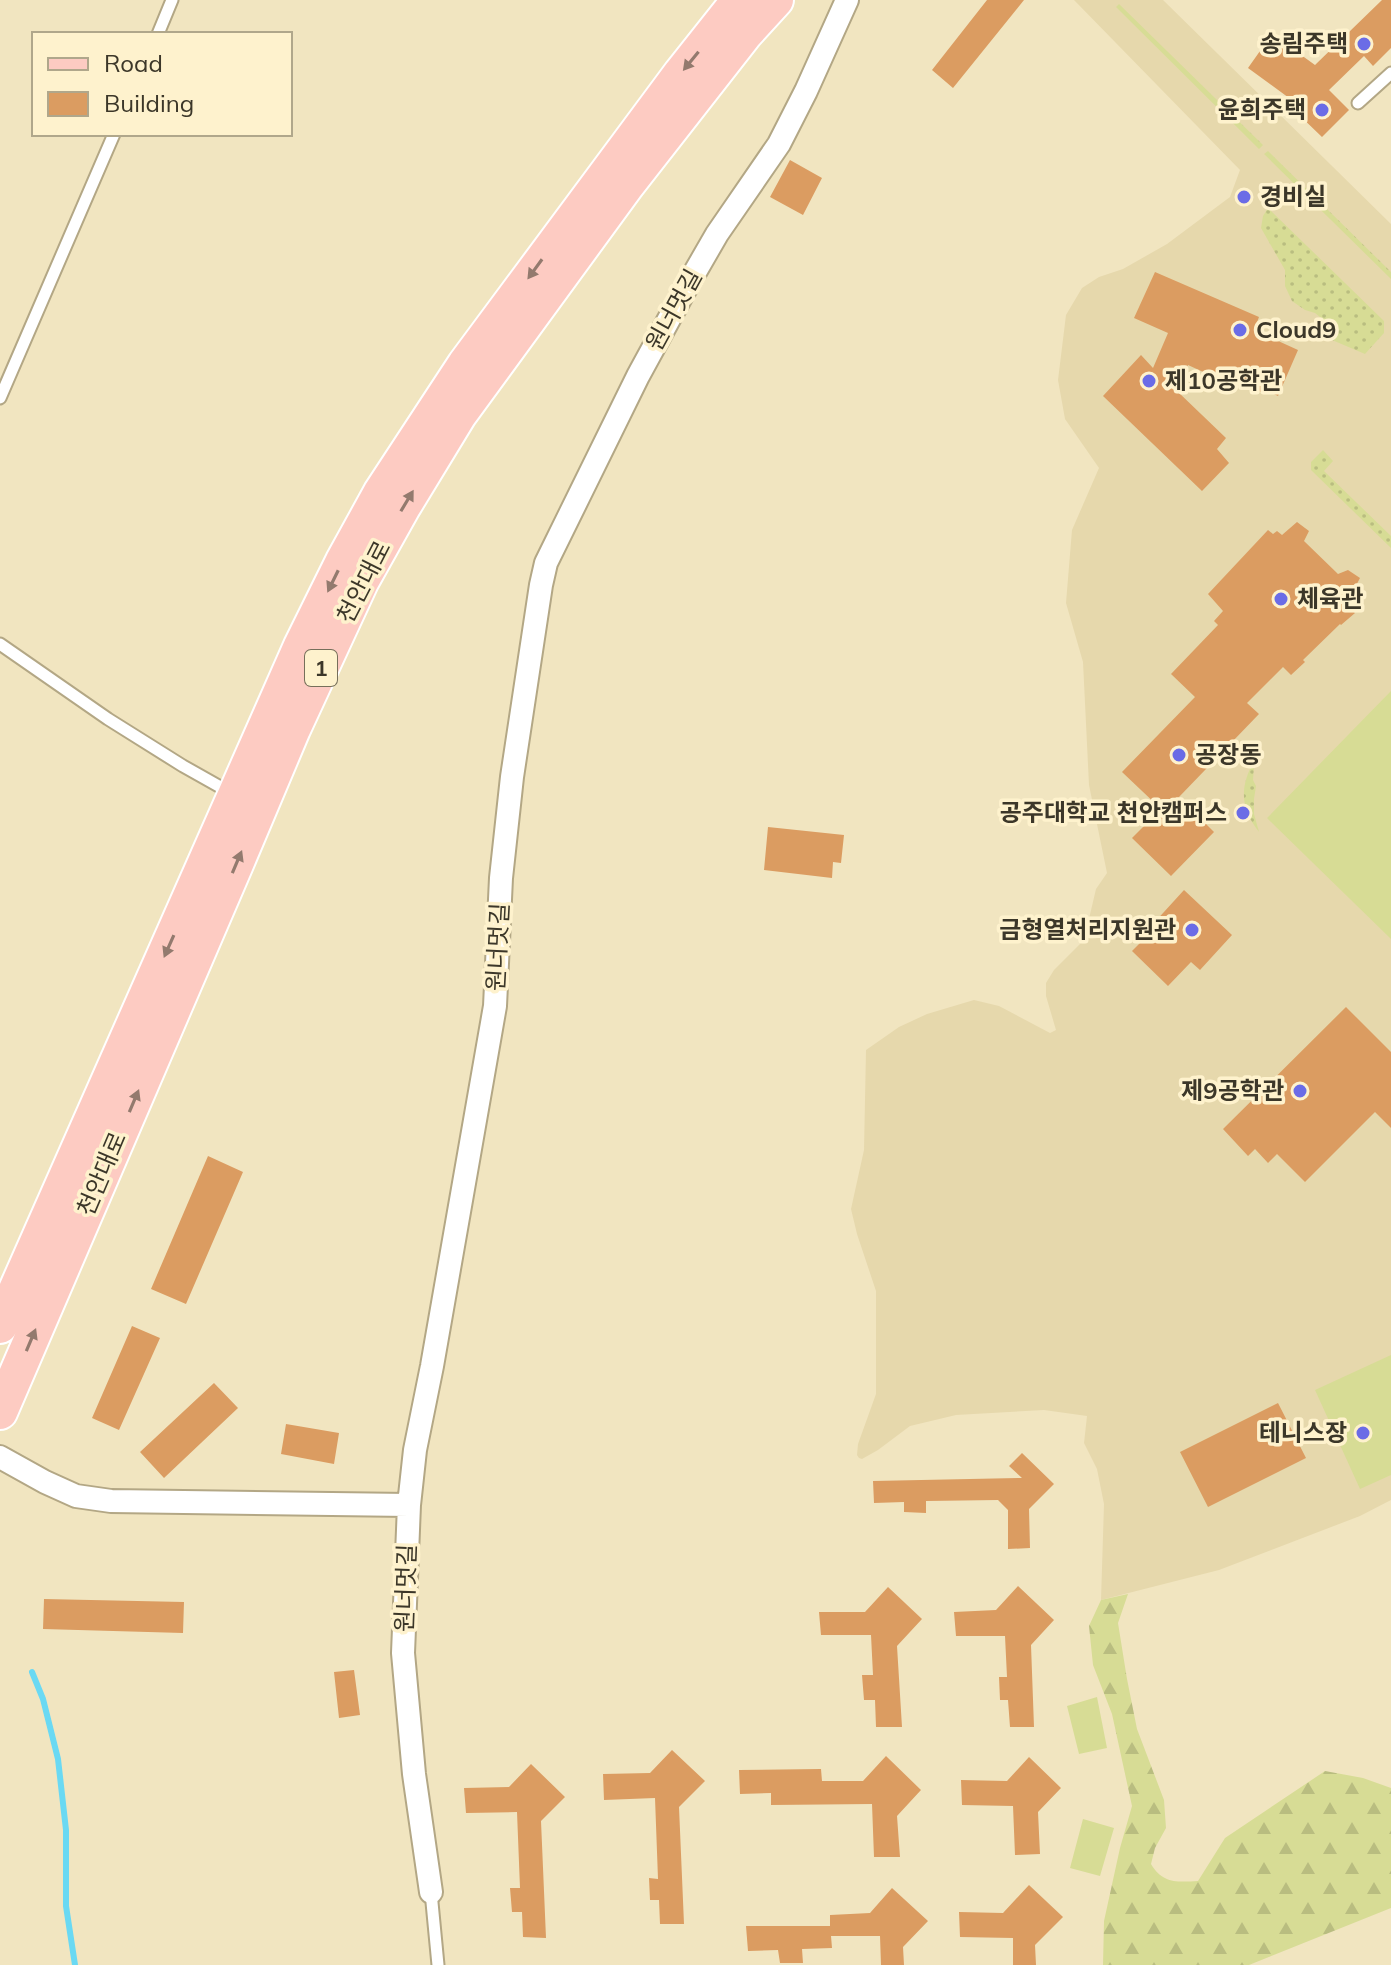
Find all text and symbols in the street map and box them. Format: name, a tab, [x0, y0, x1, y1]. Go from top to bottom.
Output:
place label: 송림주택	[1260, 28, 1348, 58]
legend	[32, 32, 292, 136]
marker: 송림주택	[1355, 35, 1373, 53]
text: Road	[104, 48, 163, 78]
one-way arrow	[683, 51, 699, 71]
text: Building	[104, 88, 194, 118]
place label: 윤희주택	[1218, 94, 1306, 124]
marker: 윤희주택	[1313, 101, 1331, 119]
place label: 경비실	[1260, 181, 1326, 211]
marker: 경비실	[1235, 188, 1253, 206]
one-way arrow	[528, 259, 544, 280]
street label: 원너멋길	[639, 264, 708, 355]
place label: Cloud9	[1256, 314, 1337, 344]
marker: Cloud9	[1231, 321, 1249, 339]
place label: 제10공학관	[1165, 365, 1282, 395]
marker: 제10공학관	[1140, 372, 1158, 390]
one-way arrow	[400, 490, 414, 512]
street label: 천안대로	[330, 535, 397, 628]
one-way arrow	[326, 569, 340, 592]
place label: 체육관	[1297, 583, 1363, 613]
marker: 체육관	[1272, 590, 1290, 608]
road number: 1	[305, 650, 337, 686]
place label: 공장동	[1195, 739, 1261, 769]
marker: 공장동	[1170, 746, 1188, 764]
place label: 공주대학교 천안캠퍼스	[1000, 797, 1227, 827]
marker: 공주대학교 천안캠퍼스	[1234, 804, 1252, 822]
one-way arrow	[230, 851, 243, 874]
street label: 원너멋길	[480, 902, 514, 992]
place label: 금형열처리지원관	[999, 914, 1176, 944]
marker: 금형열처리지원관	[1183, 921, 1201, 939]
one-way arrow	[163, 934, 176, 958]
place label: 제9공학관	[1181, 1075, 1284, 1105]
marker: 제9공학관	[1291, 1082, 1309, 1100]
one-way arrow	[127, 1089, 140, 1113]
street label: 천안대로	[70, 1127, 132, 1220]
one-way arrow	[24, 1328, 37, 1352]
place label: 테니스장	[1259, 1417, 1347, 1447]
marker: 테니스장	[1354, 1424, 1372, 1442]
street label: 원너멋길	[388, 1543, 422, 1633]

